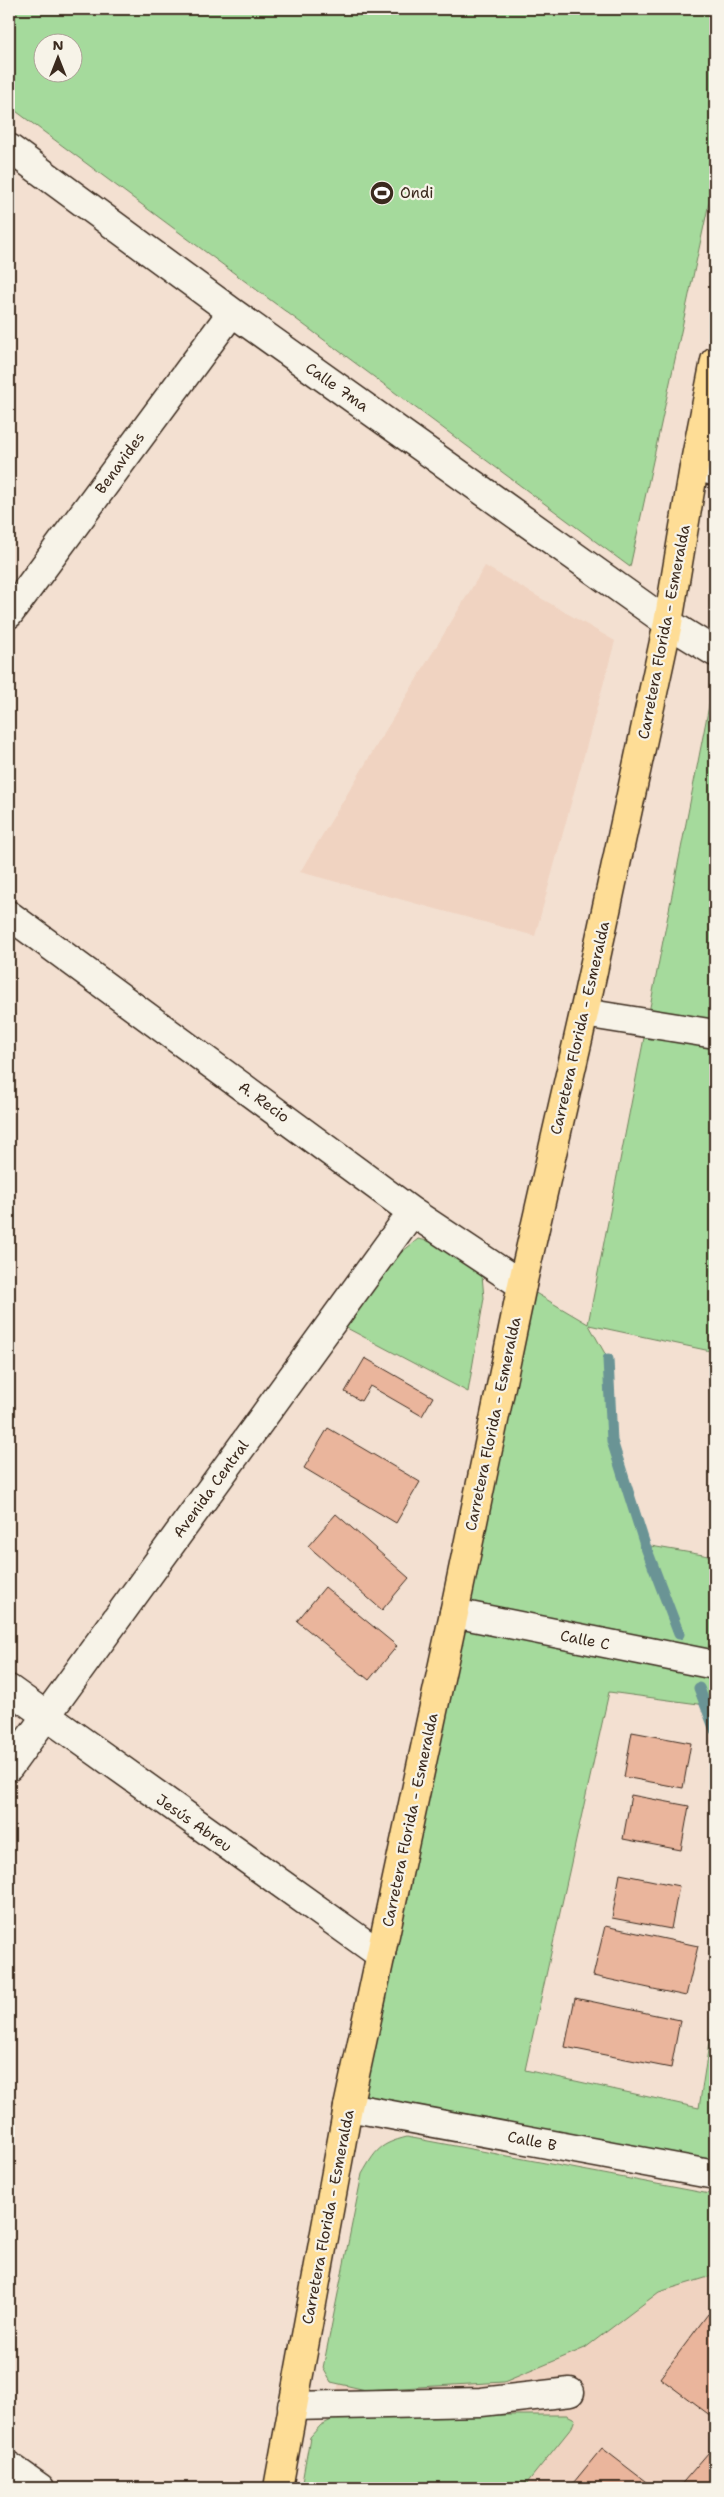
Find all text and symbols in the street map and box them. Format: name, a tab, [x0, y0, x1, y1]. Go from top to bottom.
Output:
north arrow	[32, 32, 82, 82]
text: N	[52, 36, 64, 54]
sports icon: Ondi	[369, 180, 395, 206]
place label: Ondi	[400, 183, 434, 203]
street label: Calle 7ma	[301, 358, 373, 416]
street label: Benavides	[91, 428, 149, 498]
street label: Carretera Florida - Esmeralda	[633, 522, 695, 741]
street label: Carretera Florida - Esmeralda	[546, 919, 614, 1137]
street label: A. Recio	[235, 1077, 293, 1127]
street label: Carretera Florida - Esmeralda	[461, 1314, 526, 1533]
street label: Avenida Central	[169, 1436, 254, 1542]
street label: Calle C	[559, 1625, 611, 1655]
street label: Carretera Florida - Esmeralda	[378, 1710, 443, 1929]
street label: Jesús Abreu	[152, 1790, 236, 1856]
street label: Carretera Florida - Esmeralda	[297, 2107, 359, 2326]
street label: Calle B	[506, 2126, 558, 2156]

